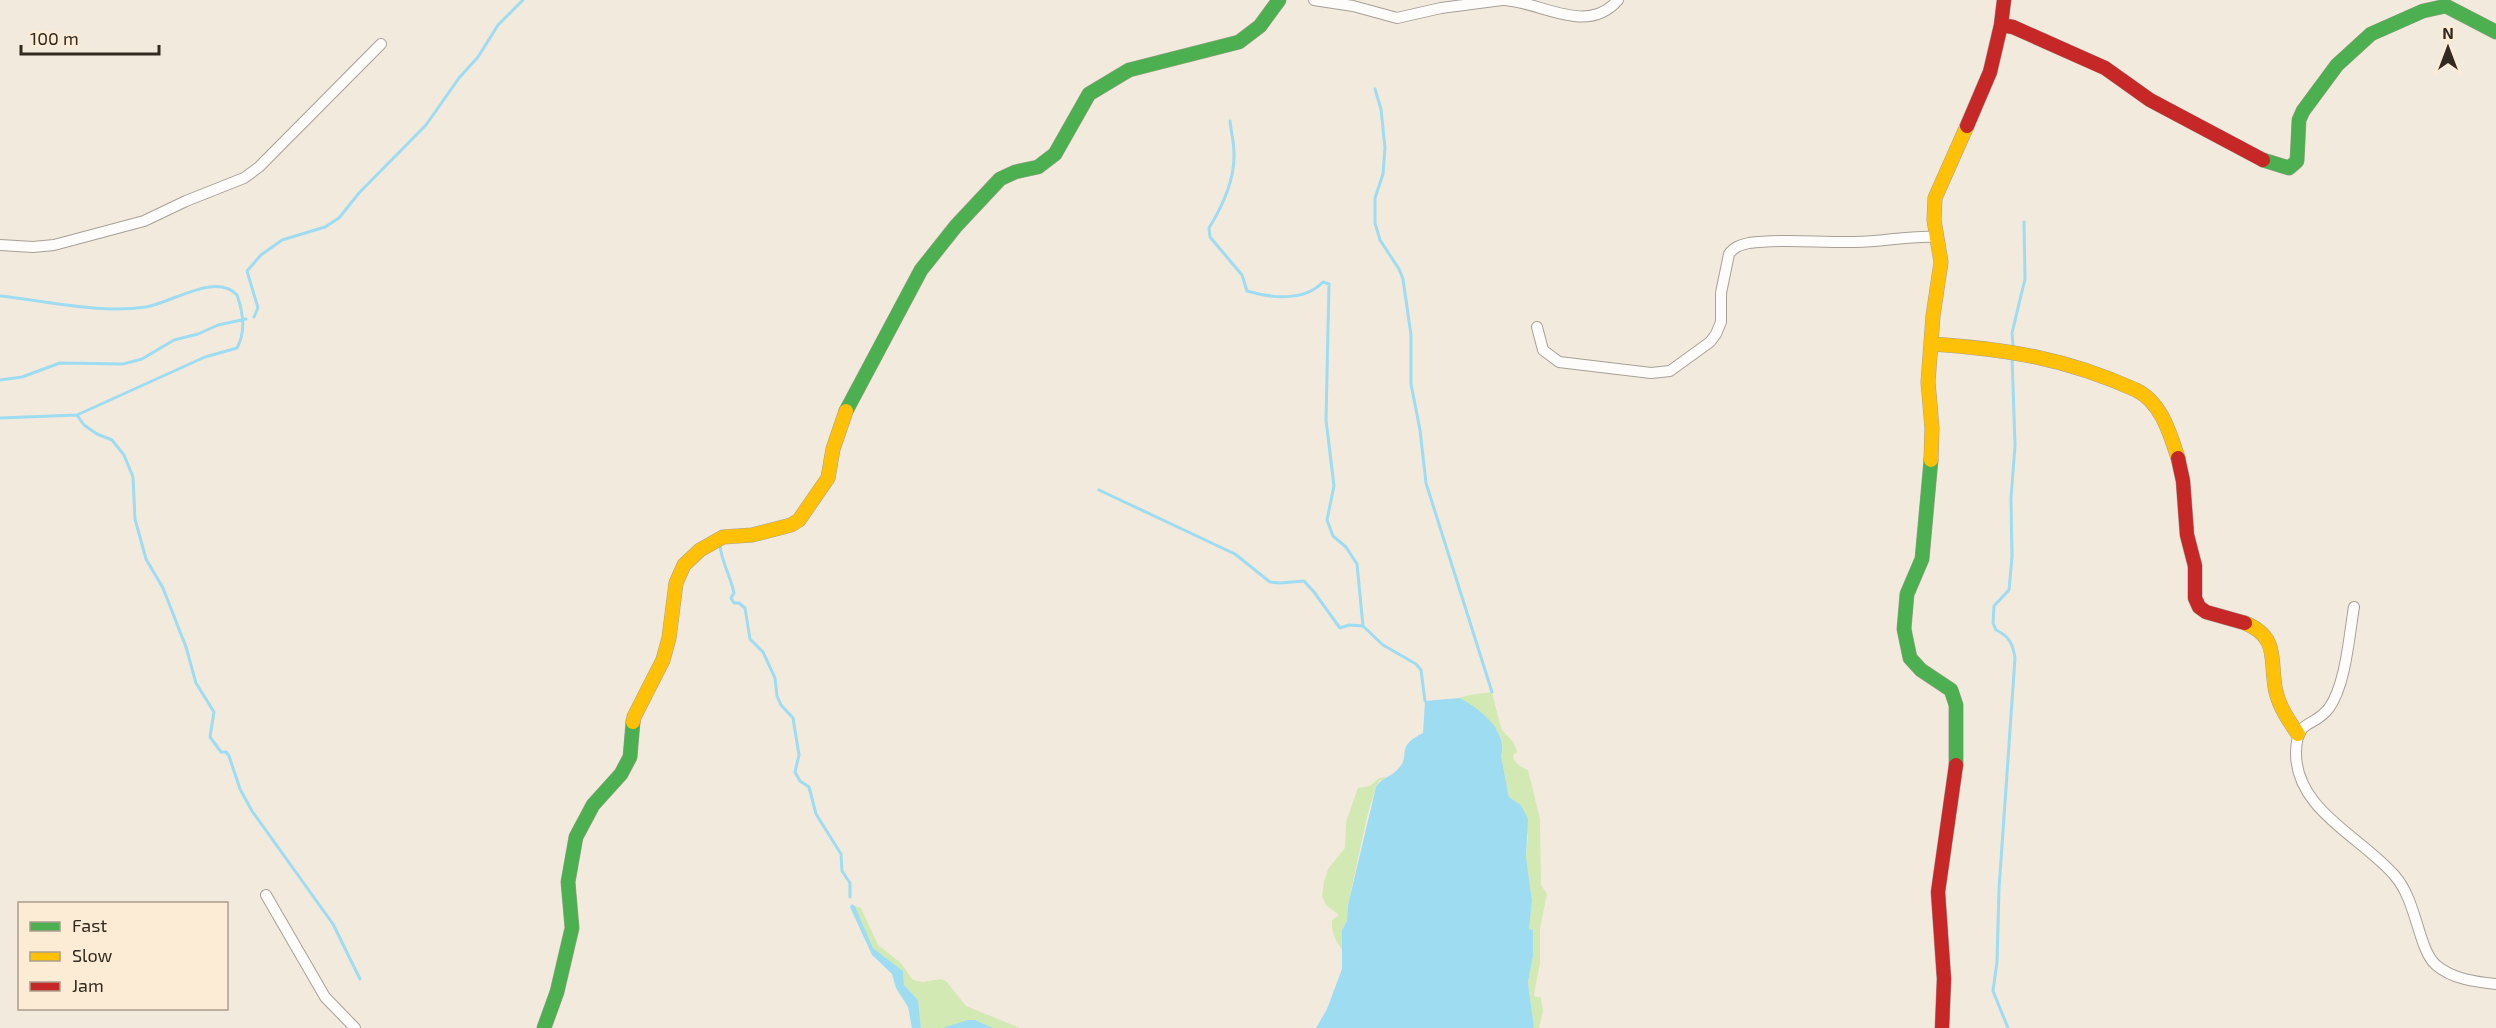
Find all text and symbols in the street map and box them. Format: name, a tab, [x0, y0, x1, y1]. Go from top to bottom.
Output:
scale bar	[21, 18, 159, 56]
north arrow	[2418, 18, 2478, 78]
text: N	[2442, 23, 2454, 42]
text: 100 m	[30, 27, 79, 49]
legend	[18, 902, 228, 1010]
text: Fast	[72, 914, 107, 936]
text: Slow	[72, 944, 113, 966]
text: Jam	[72, 974, 104, 996]

